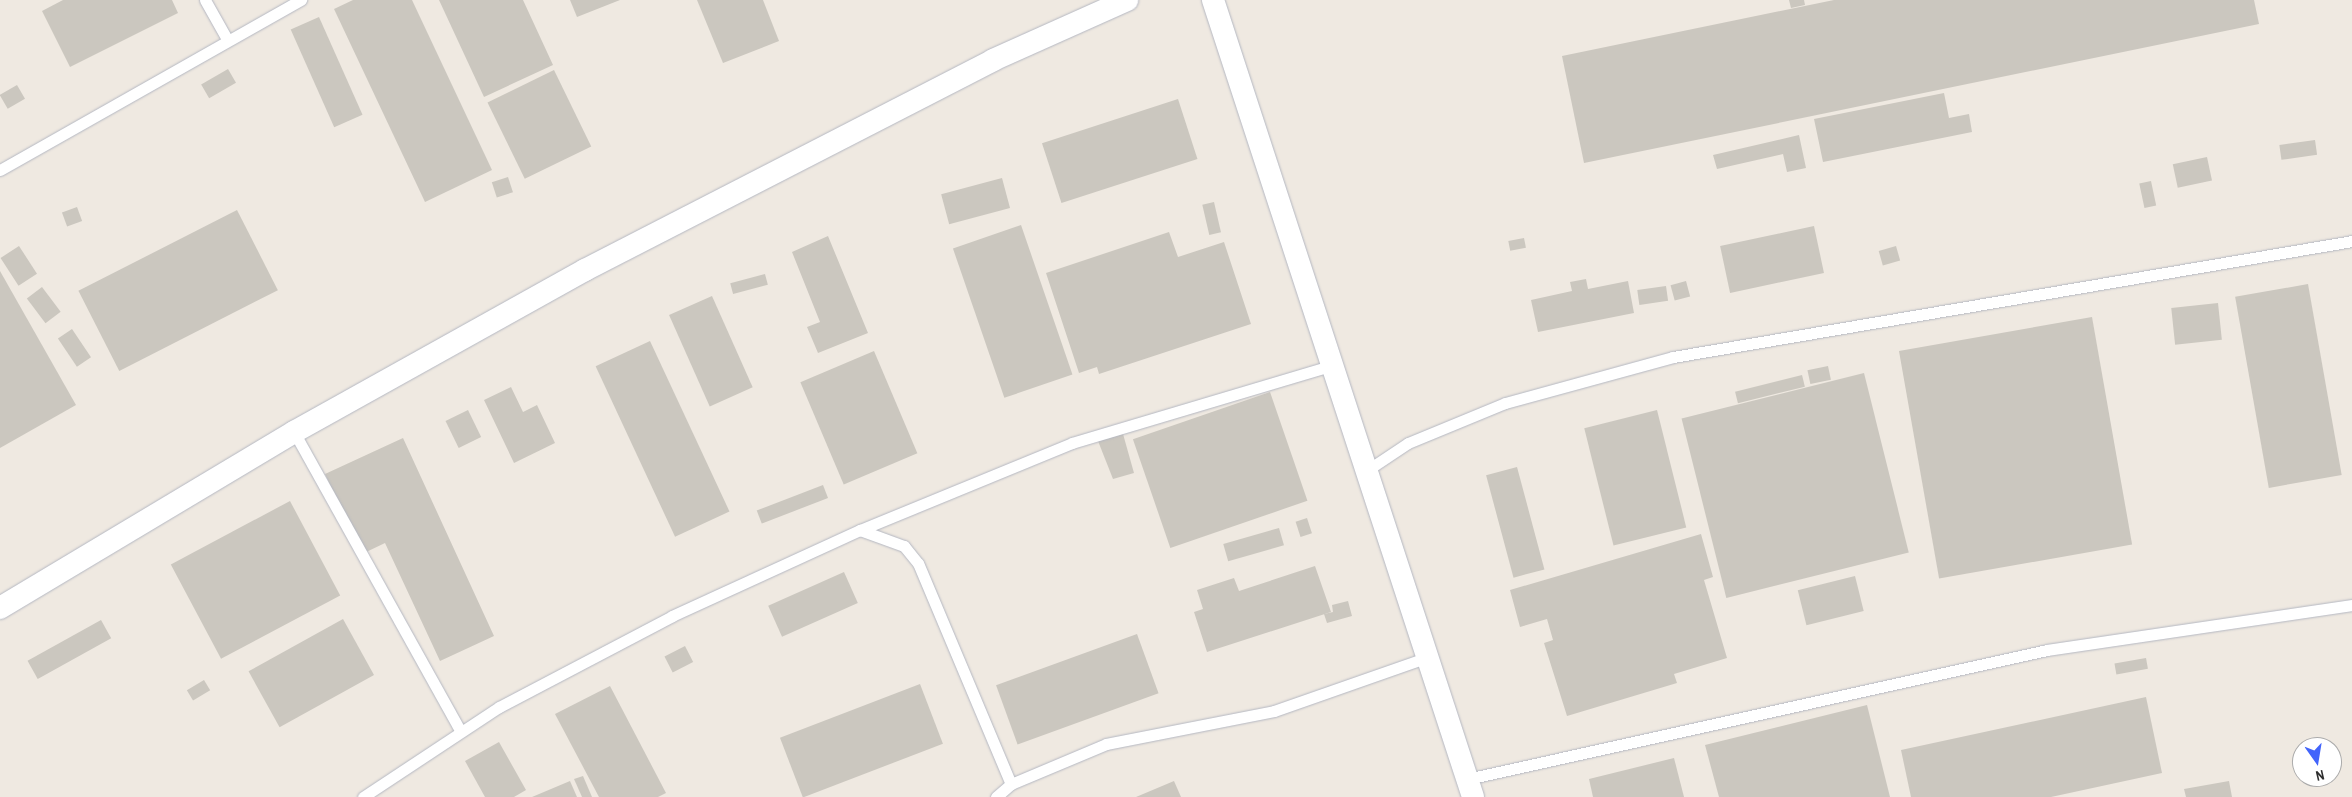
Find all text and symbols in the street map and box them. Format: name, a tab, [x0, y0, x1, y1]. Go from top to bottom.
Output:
north arrow	[2292, 737, 2342, 787]
text: N	[2314, 766, 2326, 785]

